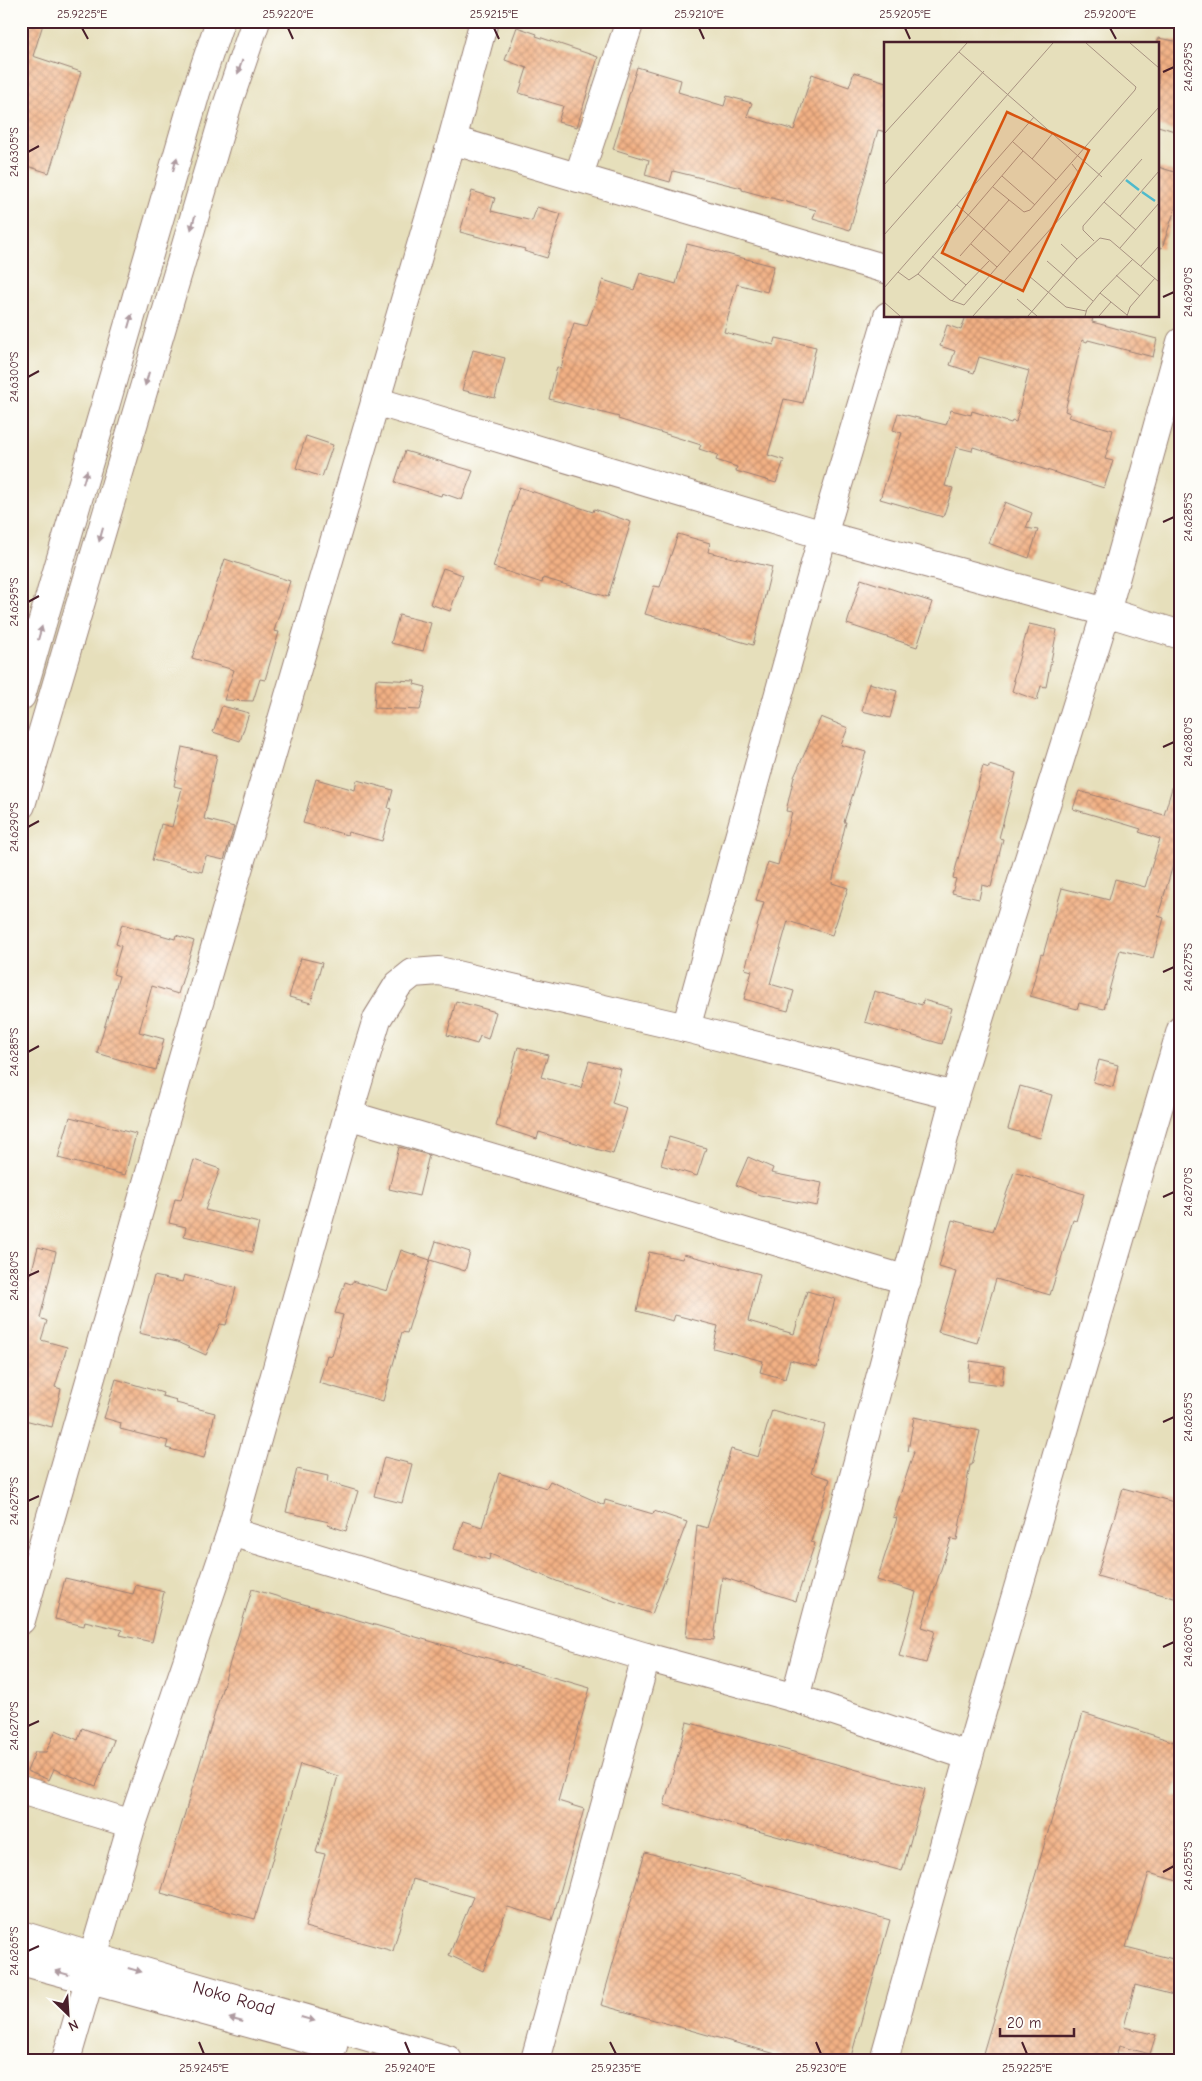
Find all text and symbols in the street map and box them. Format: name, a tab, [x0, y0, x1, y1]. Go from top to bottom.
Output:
text: 25.9225°E	[57, 7, 107, 21]
text: 25.9220°E	[262, 7, 314, 21]
text: 25.9215°E	[470, 7, 518, 21]
text: 25.9210°E	[674, 7, 724, 21]
text: 25.9205°E	[879, 7, 931, 21]
text: 25.9200°E	[1084, 7, 1136, 21]
inset map	[884, 42, 1160, 318]
text: 24.6295°S	[1181, 42, 1195, 92]
one-way arrow	[236, 60, 243, 75]
text: 24.6305°S	[7, 127, 21, 177]
one-way arrow	[172, 157, 180, 172]
one-way arrow	[188, 215, 196, 230]
text: 24.6290°S	[1181, 267, 1195, 317]
one-way arrow	[126, 313, 134, 328]
text: 24.6300°S	[7, 351, 21, 402]
one-way arrow	[142, 371, 150, 386]
one-way arrow	[81, 469, 89, 484]
text: 24.6285°S	[1181, 492, 1195, 541]
one-way arrow	[96, 527, 104, 542]
text: 24.6295°S	[7, 577, 21, 627]
one-way arrow	[36, 625, 44, 640]
text: 24.6280°S	[1181, 717, 1195, 767]
text: 24.6290°S	[7, 802, 21, 852]
text: 24.6275°S	[1181, 942, 1195, 991]
text: 24.6285°S	[7, 1027, 21, 1076]
text: 24.6270°S	[1181, 1167, 1195, 1217]
text: 24.6280°S	[7, 1251, 21, 1301]
text: 24.6265°S	[1181, 1392, 1195, 1442]
text: 24.6275°S	[7, 1476, 21, 1525]
text: 24.6260°S	[1181, 1617, 1195, 1667]
text: 24.6270°S	[7, 1701, 21, 1751]
text: 24.6255°S	[1181, 1841, 1195, 1891]
text: 24.6265°S	[7, 1926, 21, 1976]
one-way arrow	[127, 1966, 142, 1974]
one-way arrow	[55, 1969, 70, 1977]
street label: Noko Road	[190, 1977, 277, 2020]
north arrow	[42, 1988, 92, 2038]
scale bar	[1000, 2006, 1073, 2038]
text: 20 m	[1007, 2014, 1041, 2032]
text: N	[66, 2016, 81, 2035]
one-way arrow	[229, 2016, 244, 2024]
one-way arrow	[300, 2016, 315, 2024]
text: 25.9245°E	[179, 2061, 229, 2075]
text: 25.9240°E	[385, 2061, 435, 2075]
text: 25.9235°E	[591, 2061, 641, 2075]
text: 25.9230°E	[796, 2061, 846, 2075]
text: 25.9225°E	[1002, 2061, 1052, 2075]

